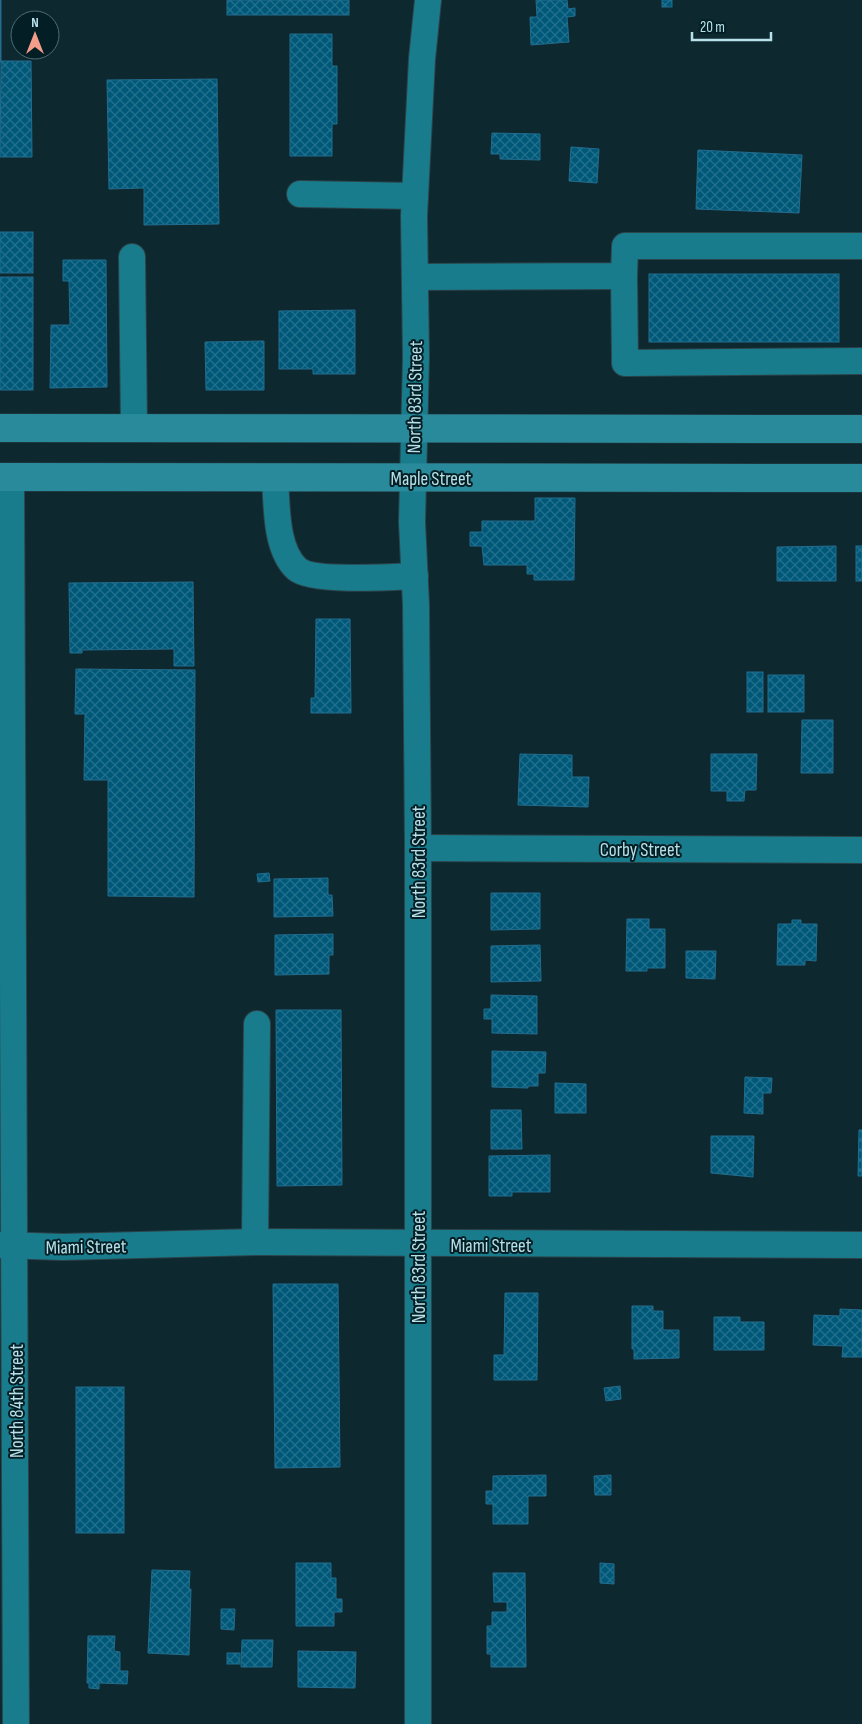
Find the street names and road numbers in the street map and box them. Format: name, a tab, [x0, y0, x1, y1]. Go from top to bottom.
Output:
street label: North 83rd Street	[403, 340, 428, 454]
street label: Maple Street	[391, 468, 472, 491]
street label: North 83rd Street	[408, 805, 431, 918]
street label: Corby Street	[600, 839, 680, 862]
street label: North 83rd Street	[408, 1210, 431, 1323]
street label: Miami Street	[45, 1235, 127, 1260]
street label: Miami Street	[451, 1235, 532, 1258]
street label: North 84th Street	[6, 1344, 29, 1458]

